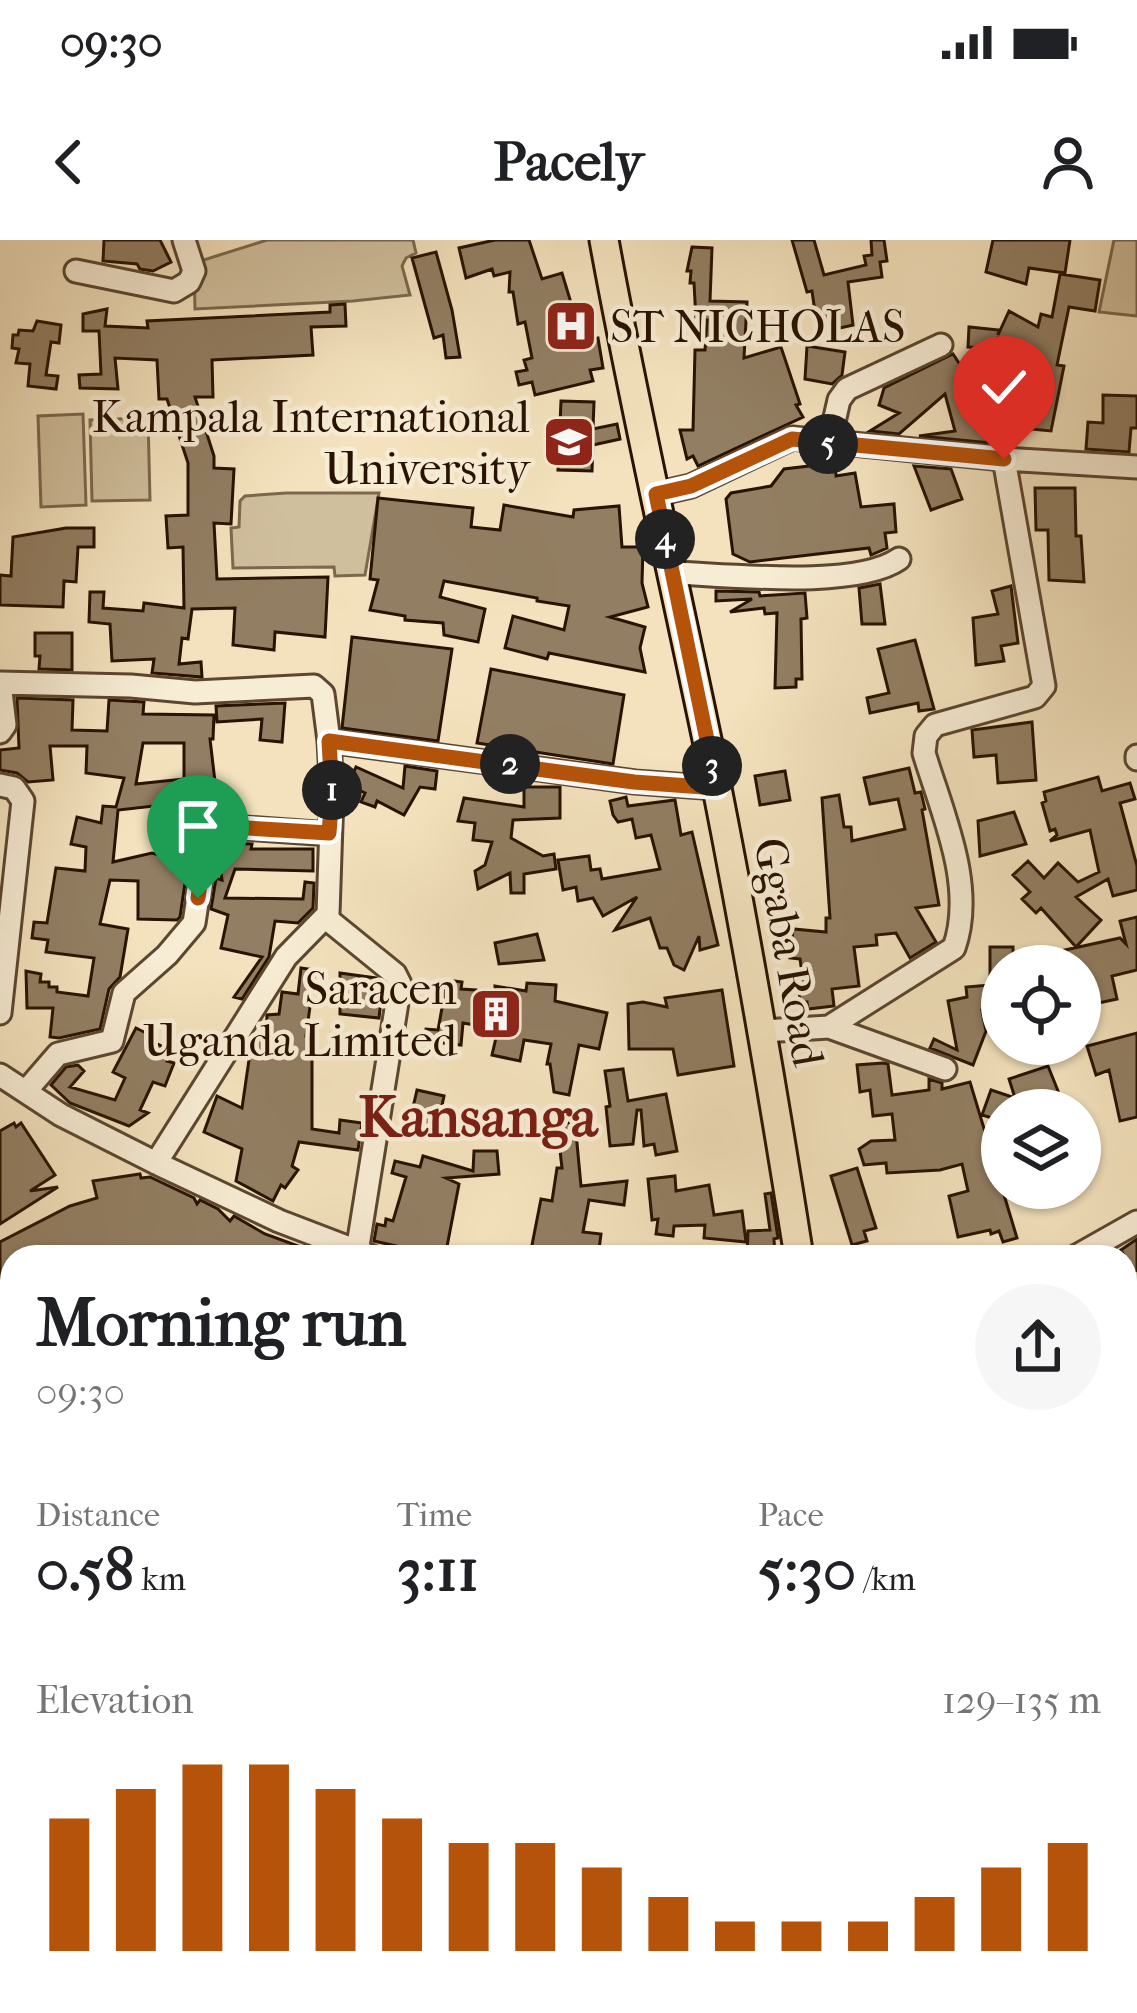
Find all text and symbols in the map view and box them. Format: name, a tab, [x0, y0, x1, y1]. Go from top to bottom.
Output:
text: 09:30	[60, 16, 163, 69]
icon: back	[36, 129, 102, 195]
icon: person	[1035, 129, 1101, 195]
text: Pacely	[494, 131, 643, 194]
hospital icon: ST NICHOLAS	[543, 298, 599, 354]
place label: ST NICHOLAS	[610, 301, 905, 354]
pin	[953, 336, 1055, 459]
icon: check	[971, 354, 1037, 420]
place label: Kampala International University	[92, 391, 532, 496]
school or university icon: Kampala International University	[541, 414, 597, 470]
pin: 5	[798, 414, 858, 474]
text: 5	[821, 424, 835, 463]
pin: 4	[635, 509, 695, 569]
text: 4	[655, 519, 675, 558]
pin: 2	[480, 734, 540, 794]
pin: 3	[682, 736, 742, 796]
text: 2	[502, 744, 518, 783]
text: 3	[705, 746, 719, 785]
pin: 1	[302, 760, 362, 820]
text: 1	[326, 770, 338, 809]
pin	[147, 775, 249, 898]
icon: arrive	[165, 793, 231, 859]
street label: Ggaba Road	[742, 834, 835, 1071]
map controls	[981, 945, 1101, 1209]
button: locate	[981, 945, 1101, 1065]
place label: Saracen Uganda Limited	[143, 963, 457, 1068]
building icon: Saracen Uganda Limited	[468, 986, 524, 1042]
district label: Kansanga	[359, 1084, 599, 1151]
button: layers	[981, 1089, 1101, 1209]
button: share	[975, 1284, 1101, 1410]
text: Morning run	[36, 1285, 406, 1362]
text: 09:30	[36, 1369, 125, 1415]
text: Distance	[36, 1496, 160, 1535]
text: Time	[397, 1496, 472, 1535]
text: Pace	[758, 1496, 824, 1535]
text: 0.58	[36, 1535, 134, 1606]
text: 3:11	[397, 1535, 479, 1606]
text: 5:30	[758, 1535, 856, 1606]
text: km	[134, 1560, 186, 1599]
text: /km	[856, 1560, 916, 1599]
text: Elevation	[36, 1677, 194, 1723]
text: 129–135 m	[942, 1677, 1101, 1723]

